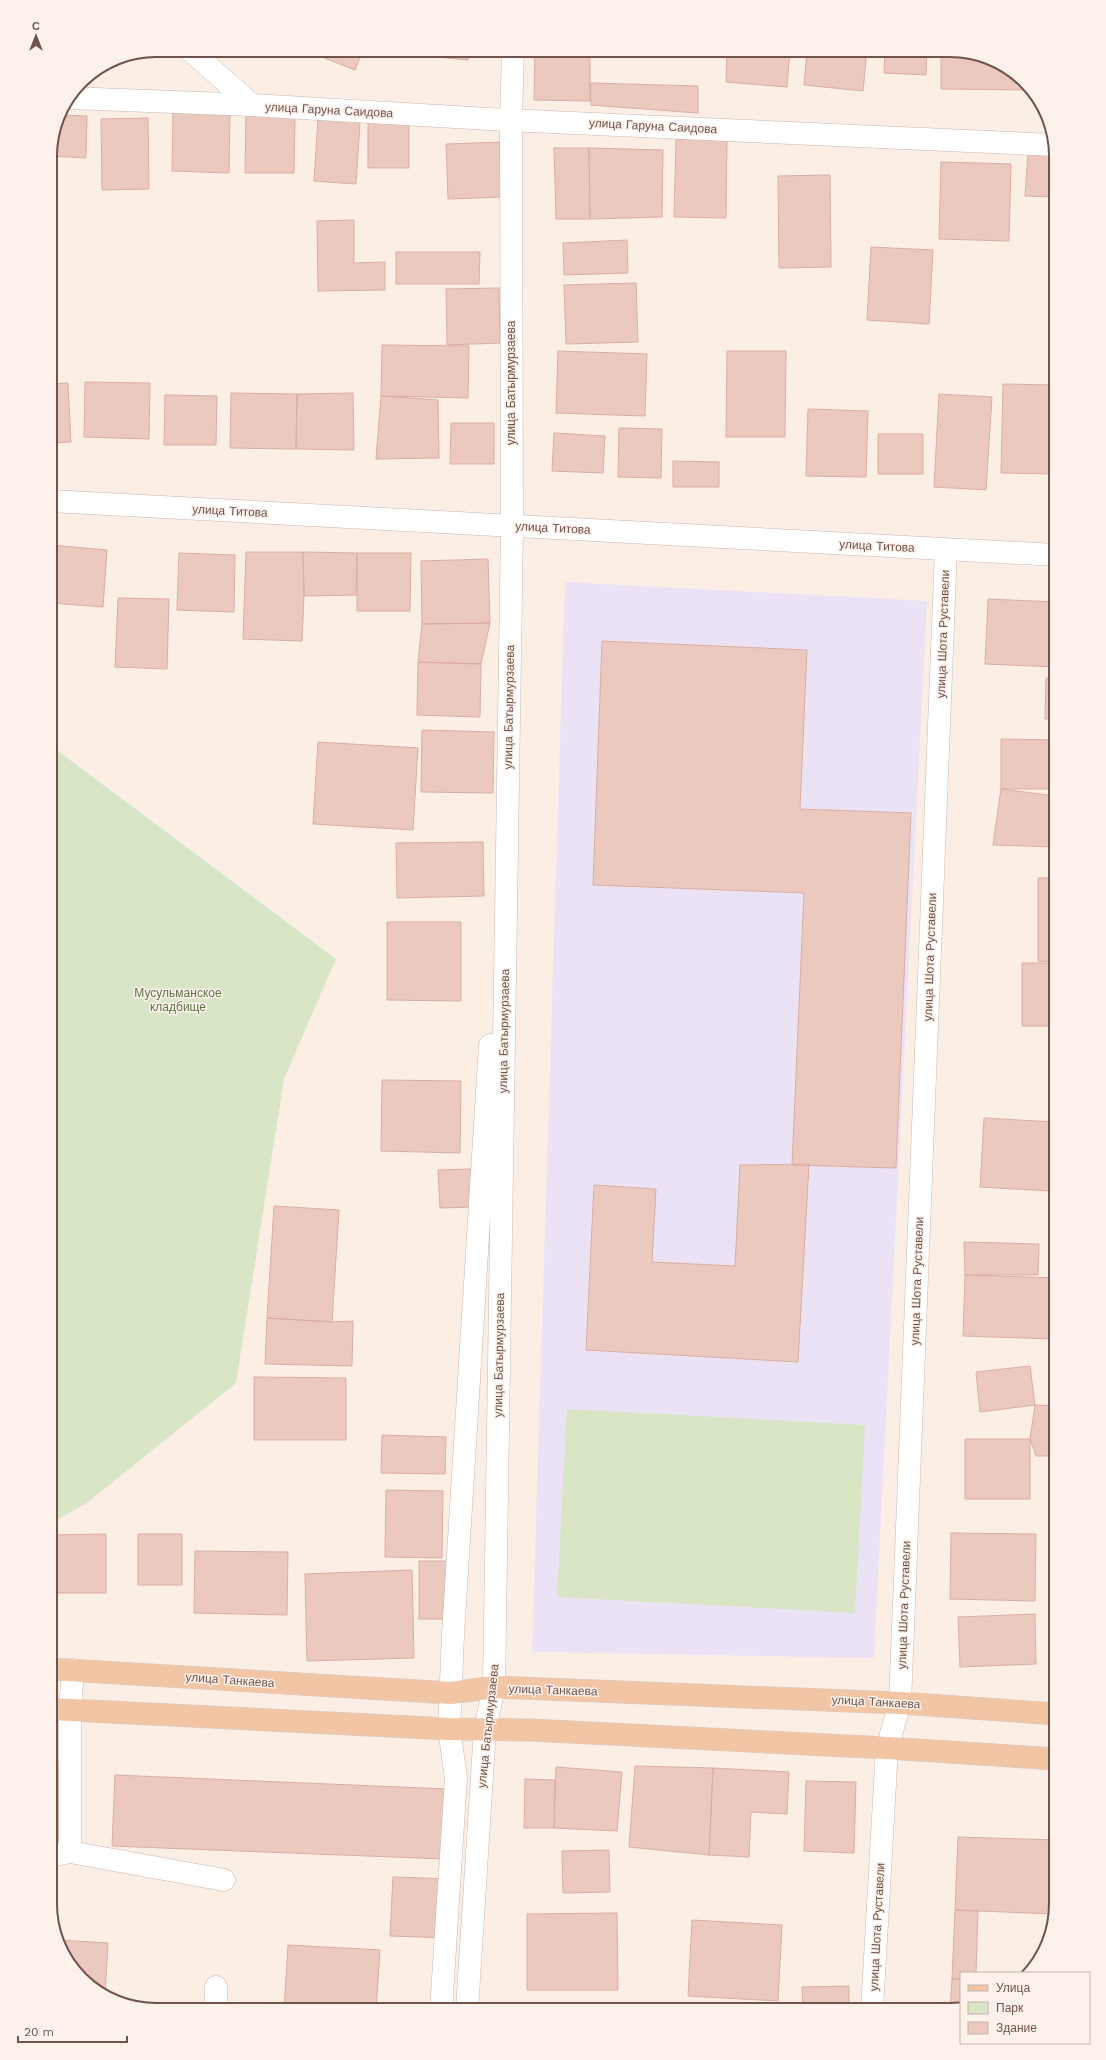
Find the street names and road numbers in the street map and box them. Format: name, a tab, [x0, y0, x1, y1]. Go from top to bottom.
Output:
street label: улица Гаруна Саидова	[265, 100, 394, 120]
street label: улица Гаруна Саидова	[589, 116, 718, 136]
street label: улица Батырмурзаева	[504, 320, 518, 445]
street label: улица Титова	[192, 502, 268, 520]
street label: улица Титова	[515, 519, 591, 537]
street label: улица Титова	[839, 537, 915, 555]
street label: улица Шота Руставели	[934, 569, 952, 699]
street label: улица Батырмурзаева	[501, 644, 517, 769]
street label: улица Шота Руставели	[921, 892, 939, 1022]
street label: улица Батырмурзаева	[496, 968, 512, 1093]
street label: улица Шота Руставели	[908, 1216, 926, 1346]
street label: улица Батырмурзаева	[491, 1292, 507, 1417]
street label: улица Шота Руставели	[895, 1540, 913, 1670]
street label: улица Батырмурзаева	[475, 1663, 502, 1789]
street label: улица Танкаева	[185, 1670, 275, 1690]
street label: улица Танкаева	[508, 1681, 598, 1699]
street label: улица Танкаева	[831, 1693, 921, 1711]
street label: улица Шота Руставели	[867, 1862, 887, 1992]

